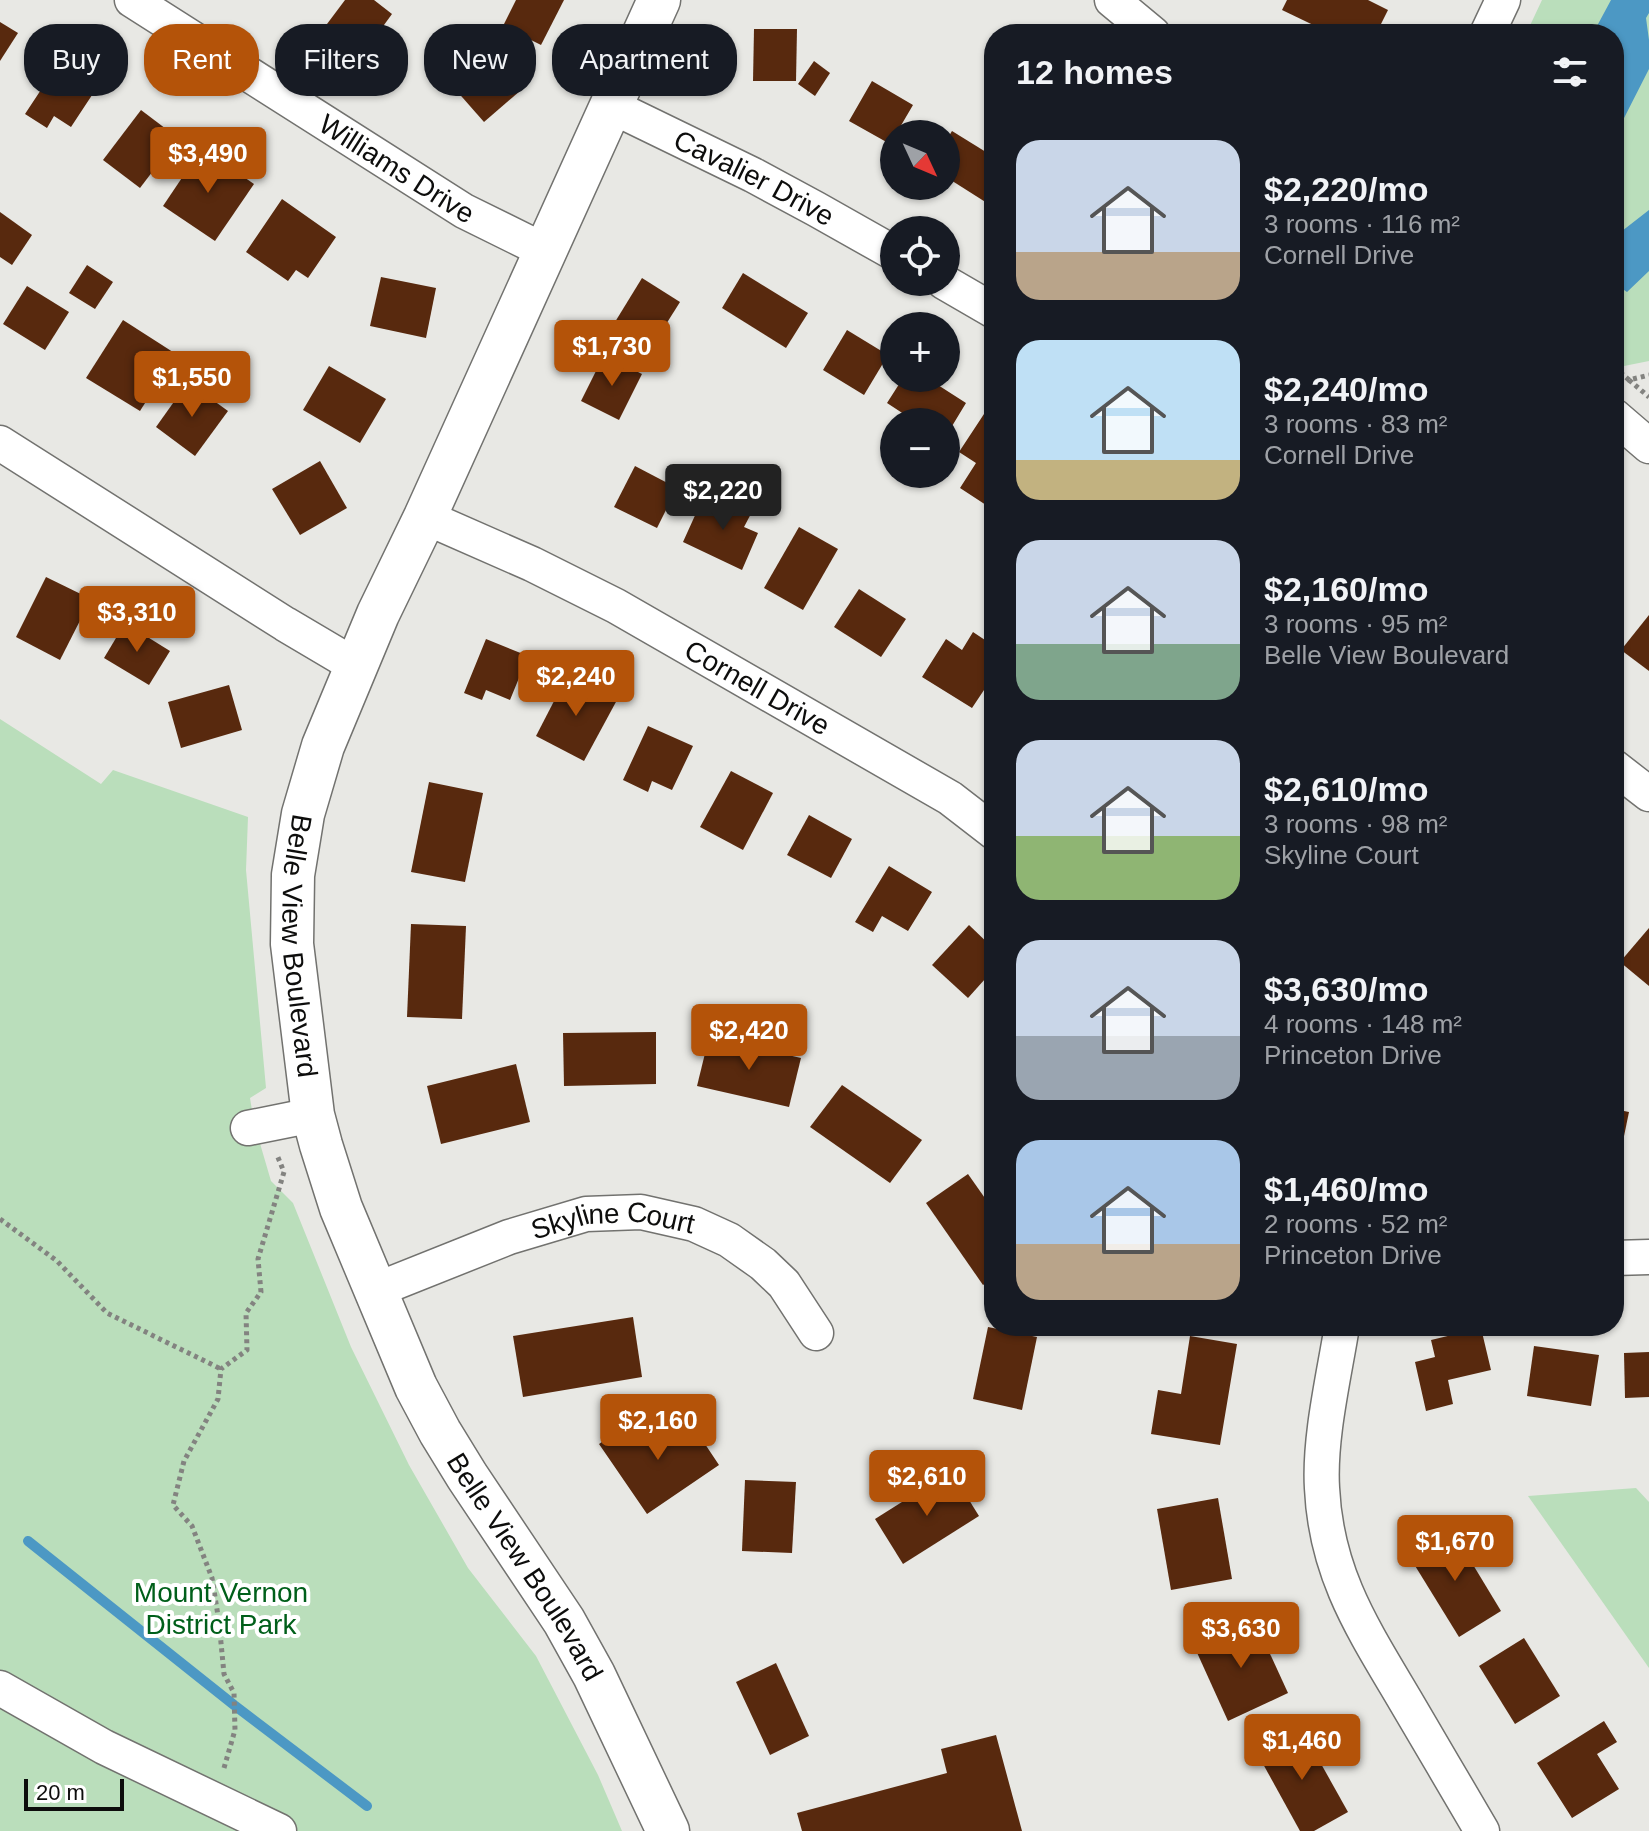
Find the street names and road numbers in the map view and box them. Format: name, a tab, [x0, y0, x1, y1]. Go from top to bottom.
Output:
street label: Williams Drive	[314, 108, 479, 229]
street label: Cavalier Drive	[669, 124, 840, 232]
street label: Cornell Drive	[680, 634, 835, 741]
street label: Belle View Boulevard	[276, 812, 324, 1079]
street label: Skyline Court	[527, 1196, 698, 1245]
street label: Belle View Boulevard	[441, 1447, 609, 1686]

